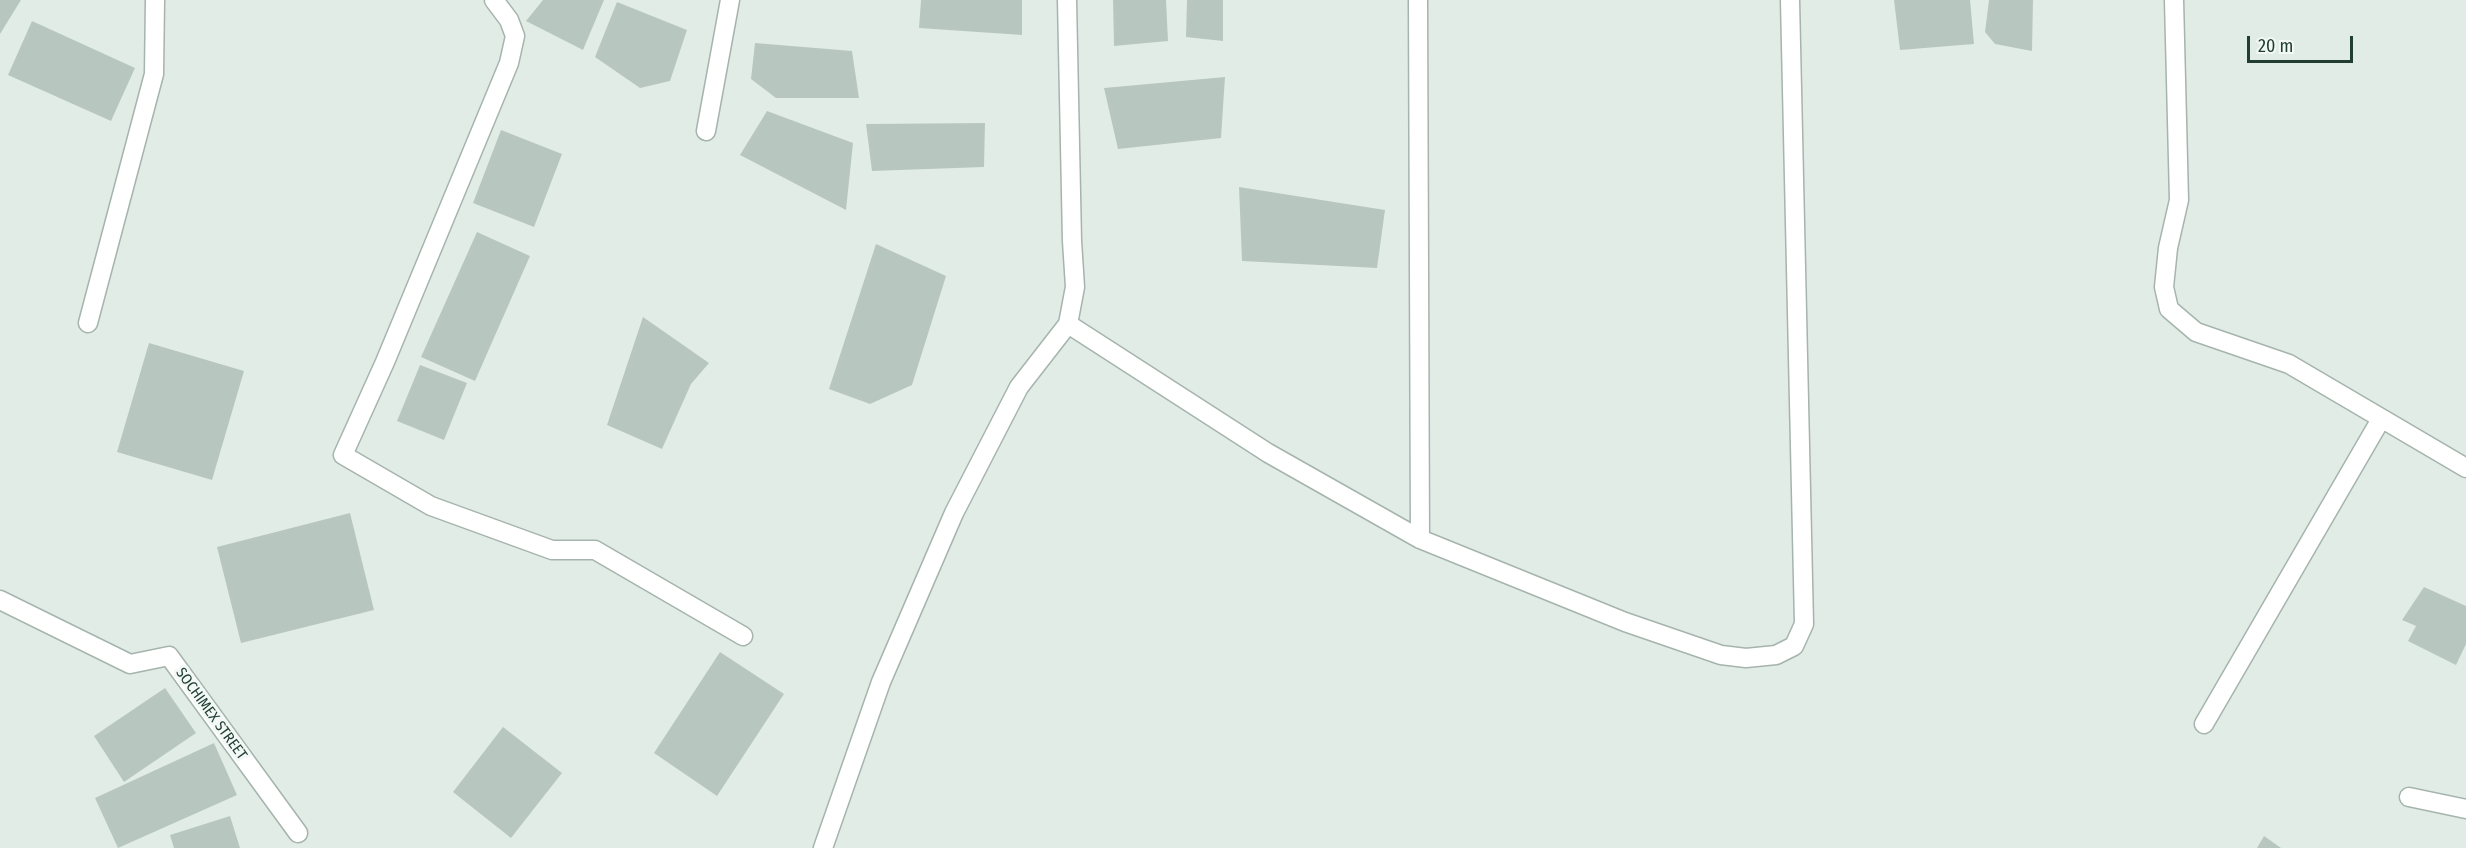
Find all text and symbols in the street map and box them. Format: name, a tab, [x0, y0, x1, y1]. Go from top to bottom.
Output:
scale bar	[2250, 24, 2356, 62]
text: 20 m	[2258, 35, 2293, 57]
street label: SOCHIMEX STREET	[172, 665, 250, 763]

